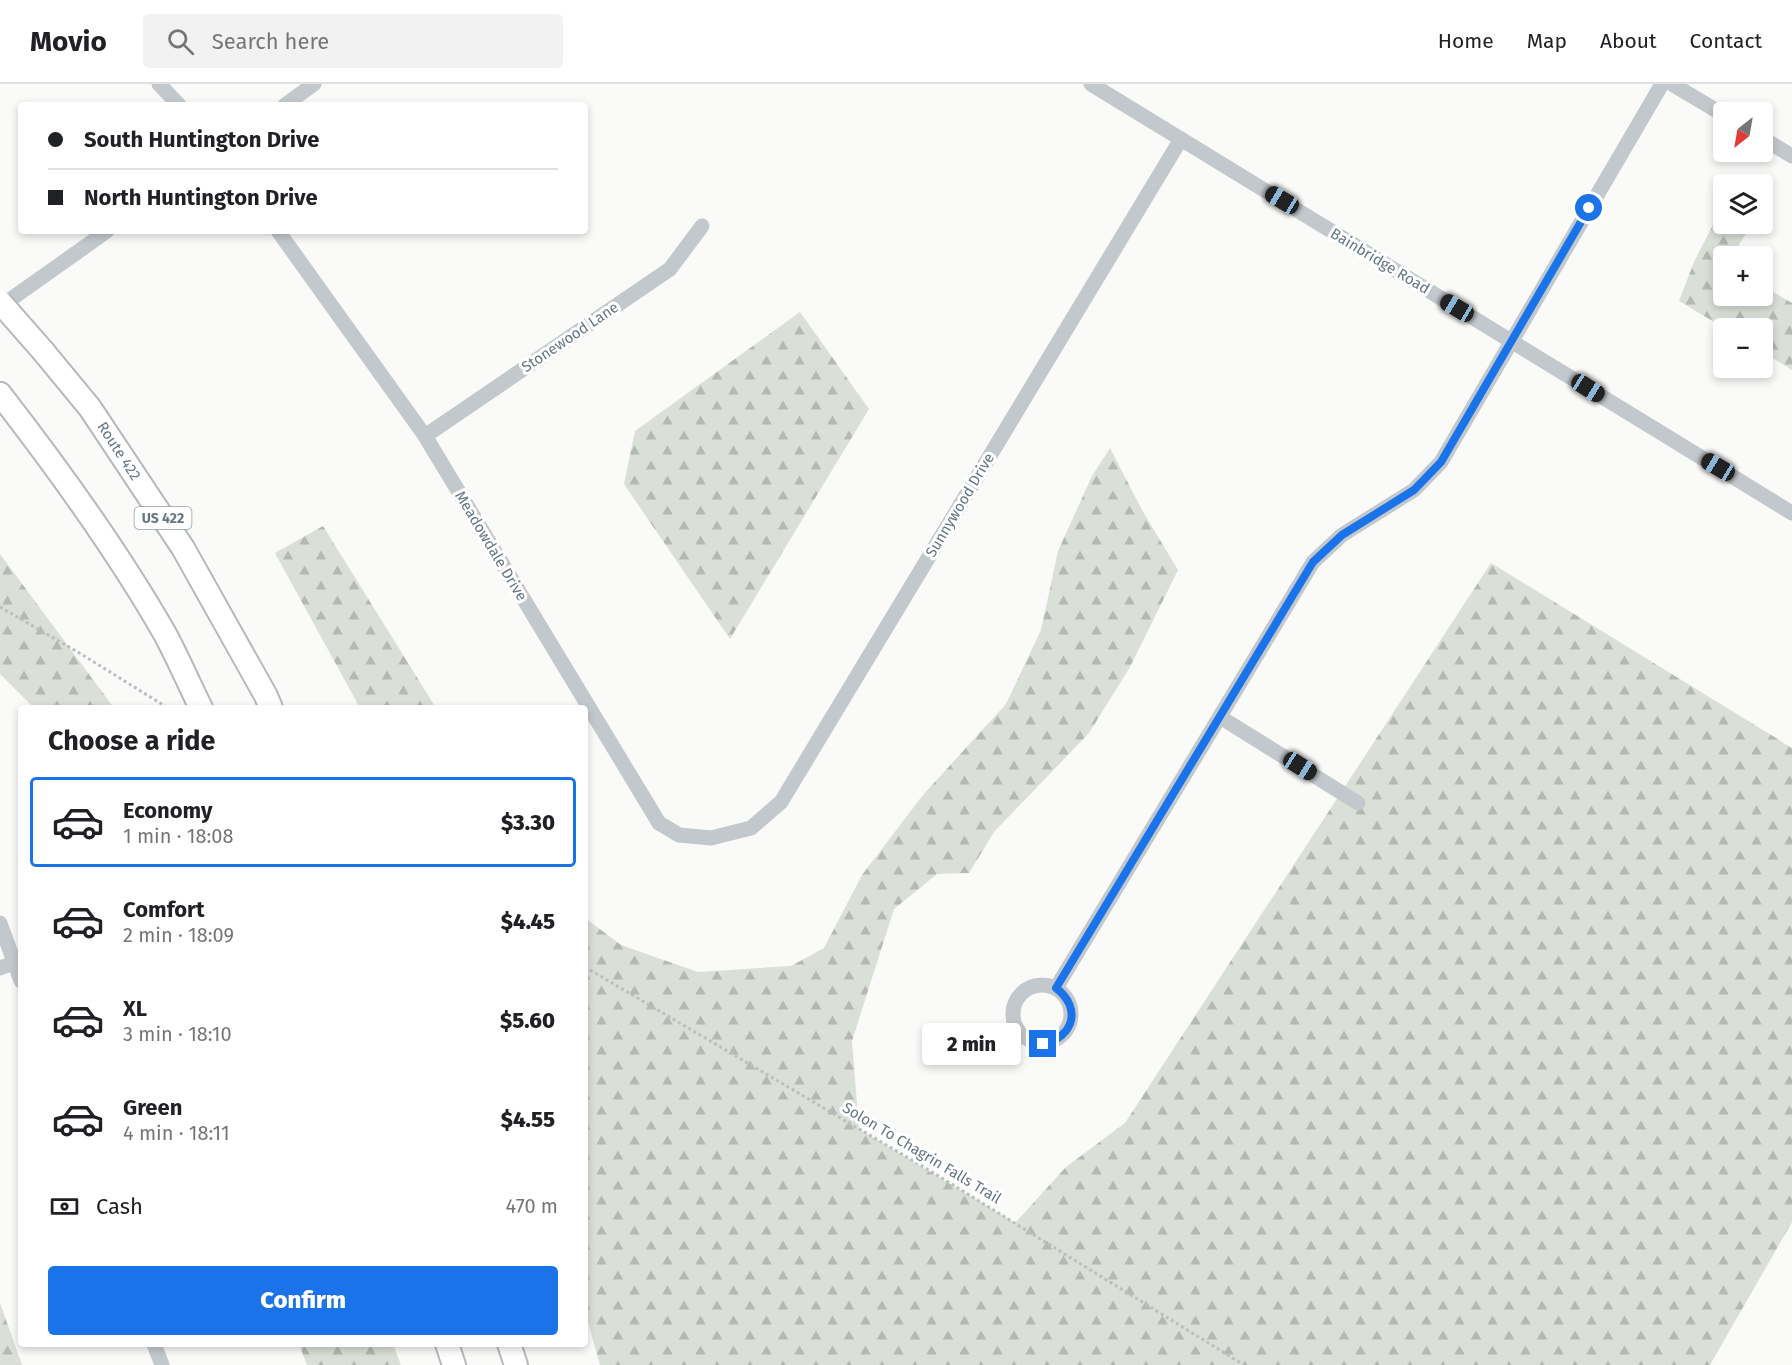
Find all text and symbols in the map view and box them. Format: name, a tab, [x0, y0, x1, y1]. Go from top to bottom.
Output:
search box	[143, 14, 563, 68]
text: Movio	[30, 25, 107, 58]
icon: search	[164, 25, 197, 58]
text: Search here	[212, 28, 329, 55]
text: Home	[1438, 28, 1494, 54]
text: Map	[1527, 28, 1567, 54]
text: About	[1600, 28, 1657, 54]
text: Contact	[1690, 28, 1762, 54]
north arrow	[1713, 102, 1773, 162]
map controls	[1713, 102, 1773, 378]
text: South Huntington Drive	[84, 126, 319, 153]
button: layers	[1713, 174, 1773, 234]
car	[1262, 183, 1302, 217]
text: North Huntington Drive	[84, 184, 318, 211]
route start	[1575, 194, 1602, 221]
street label: Bainbridge Road	[1327, 224, 1433, 298]
button: +	[1713, 246, 1773, 306]
car	[1437, 291, 1477, 325]
street label: Stonewood Lane	[518, 298, 622, 376]
button: −	[1713, 318, 1773, 378]
car	[1568, 371, 1608, 405]
street label: Route 422	[93, 418, 145, 484]
street label: Sunnywood Drive	[922, 450, 998, 560]
car	[1698, 450, 1738, 484]
street label: Meadowdale Drive	[451, 488, 531, 604]
road number: US 422	[134, 507, 192, 529]
text: Choose a ride	[48, 725, 215, 757]
car	[1280, 749, 1320, 783]
icon: car	[51, 795, 105, 849]
text: Economy	[123, 797, 212, 824]
text: $3.30	[501, 809, 555, 836]
text: 1 min · 18:08	[123, 824, 234, 848]
icon: car	[51, 894, 105, 948]
text: Comfort	[123, 896, 204, 923]
text: $4.45	[501, 908, 555, 935]
text: 2 min · 18:09	[123, 923, 234, 947]
icon: car	[51, 993, 105, 1047]
text: XL	[123, 995, 147, 1022]
text: $5.60	[500, 1007, 555, 1034]
text: 3 min · 18:10	[123, 1022, 232, 1046]
callout: 2 min	[923, 1023, 1022, 1065]
route end	[1029, 1030, 1056, 1057]
text: 2 min	[947, 1032, 996, 1056]
icon: car	[51, 1092, 105, 1146]
text: Green	[123, 1094, 182, 1121]
street label: Solon To Chagrin Falls Trail	[839, 1098, 1005, 1208]
text: $4.55	[501, 1106, 555, 1133]
text: 4 min · 18:11	[123, 1121, 230, 1145]
icon: cash	[48, 1190, 81, 1223]
text: Cash	[96, 1193, 143, 1220]
text: 470 m	[506, 1194, 558, 1218]
button: Confirm	[48, 1266, 558, 1335]

